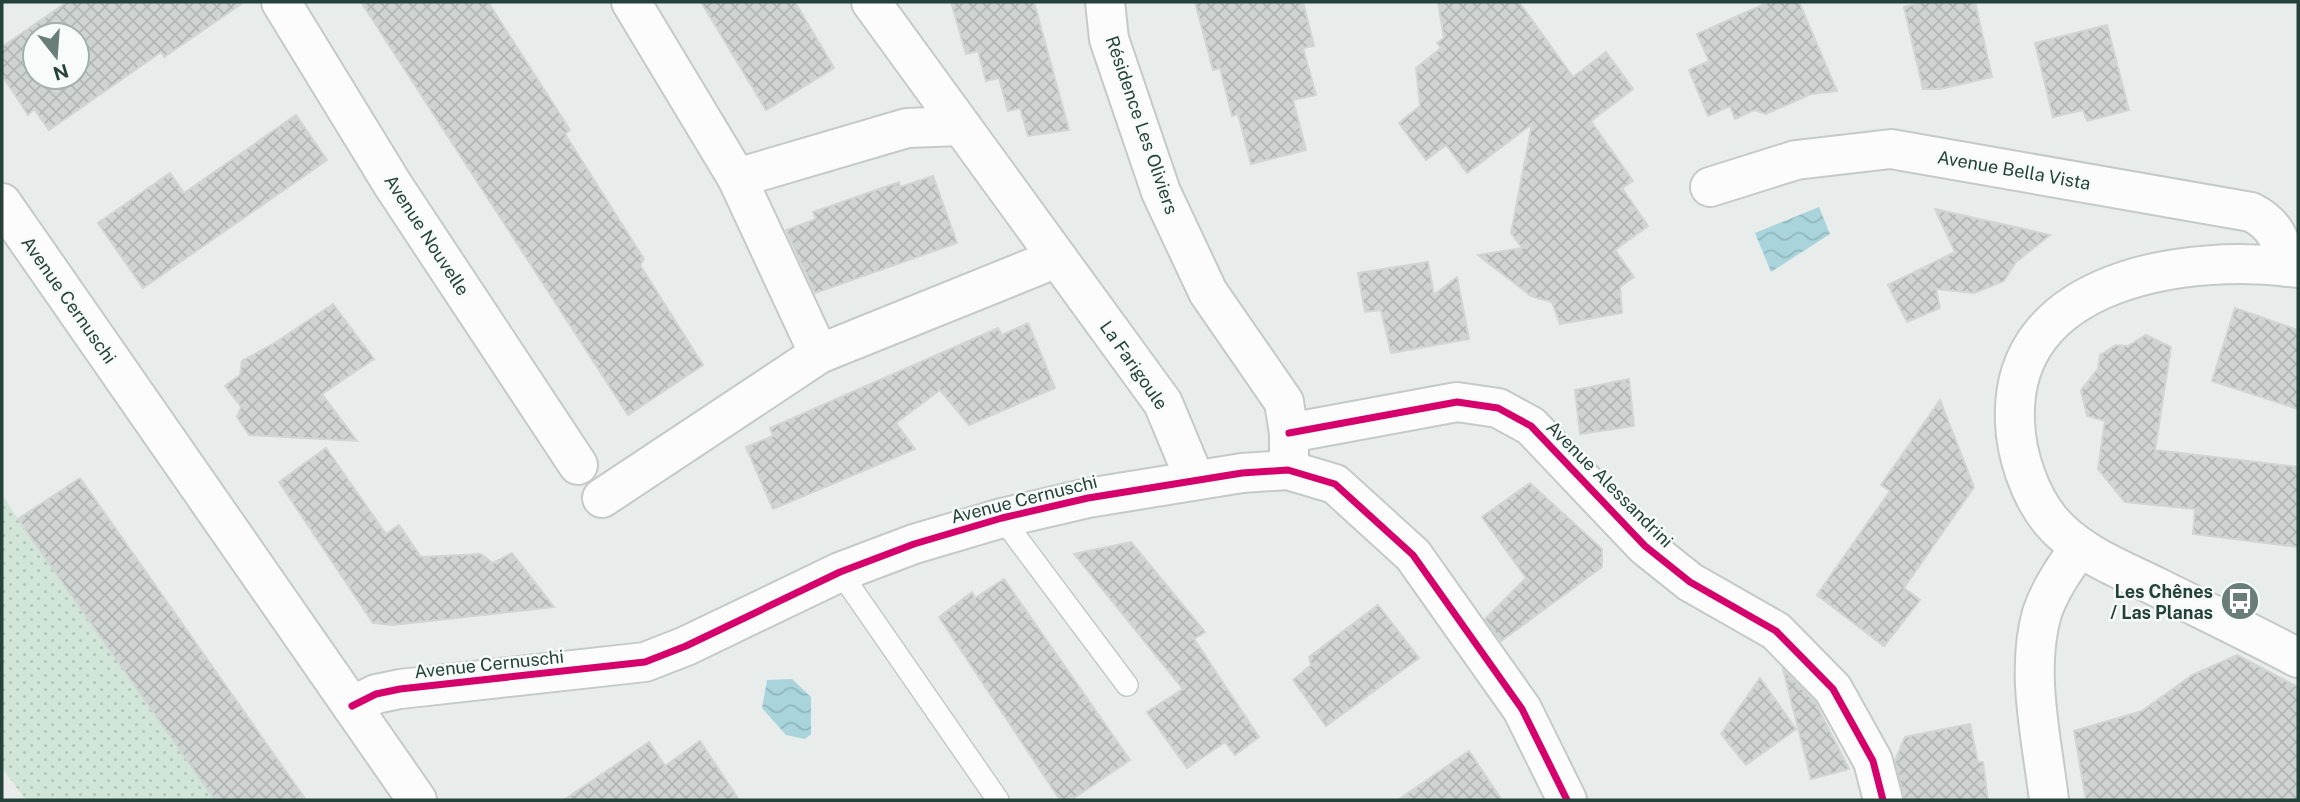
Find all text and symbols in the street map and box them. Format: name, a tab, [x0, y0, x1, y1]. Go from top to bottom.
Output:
north arrow	[21, 21, 91, 91]
street label: Résidence Les Oliviers	[1102, 33, 1182, 217]
text: N	[51, 60, 71, 85]
street label: Avenue Bella Vista	[1936, 146, 2092, 194]
street label: Avenue Nouvelle	[380, 171, 474, 299]
street label: Avenue Cernuschi	[17, 232, 121, 368]
street label: La Farigoule	[1096, 317, 1172, 413]
street label: Avenue Alessandrini	[1543, 417, 1677, 551]
street label: Avenue Cernuschi	[949, 471, 1099, 527]
bus stop icon: Les Chênes / Las Planas	[2219, 580, 2261, 622]
place label: Les Chênes / Las Planas	[2110, 581, 2213, 623]
street label: Avenue Cernuschi	[413, 646, 565, 682]

